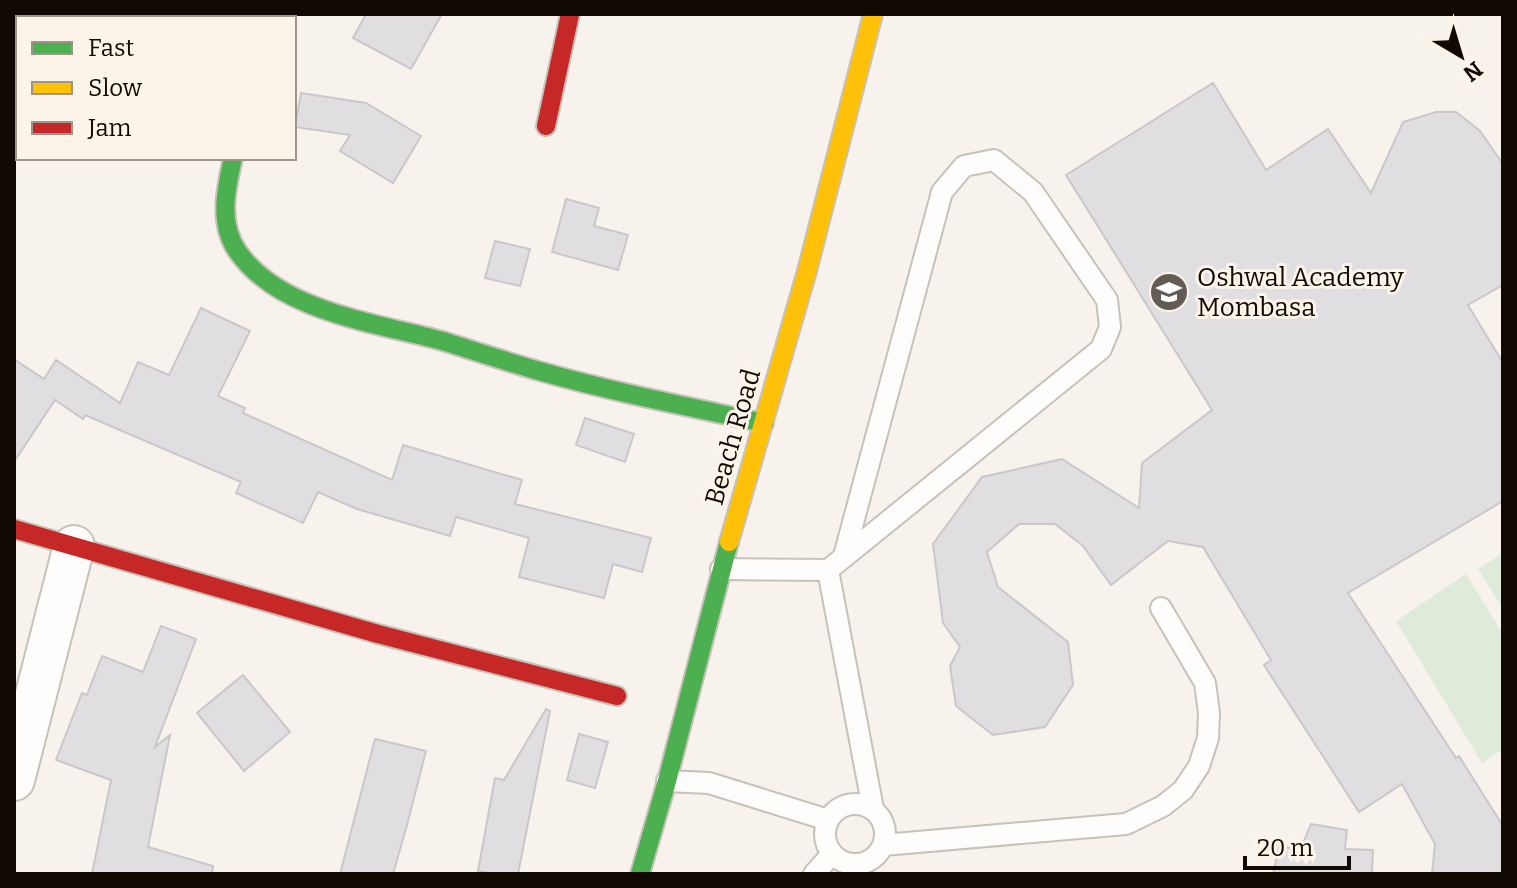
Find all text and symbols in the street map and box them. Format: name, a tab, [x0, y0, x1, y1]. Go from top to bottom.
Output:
legend	[16, 16, 296, 160]
north arrow	[1421, 16, 1501, 96]
text: Fast	[88, 34, 134, 62]
text: N	[1458, 55, 1488, 87]
text: Slow	[88, 74, 143, 102]
text: Jam	[87, 114, 132, 142]
place label: Oshwal Academy Mombasa	[1197, 262, 1404, 323]
school or university icon: Oshwal Academy Mombasa	[1148, 271, 1190, 313]
street label: Beach Road	[699, 365, 767, 509]
scale bar	[1245, 820, 1349, 870]
text: 20 m	[1257, 834, 1313, 862]

